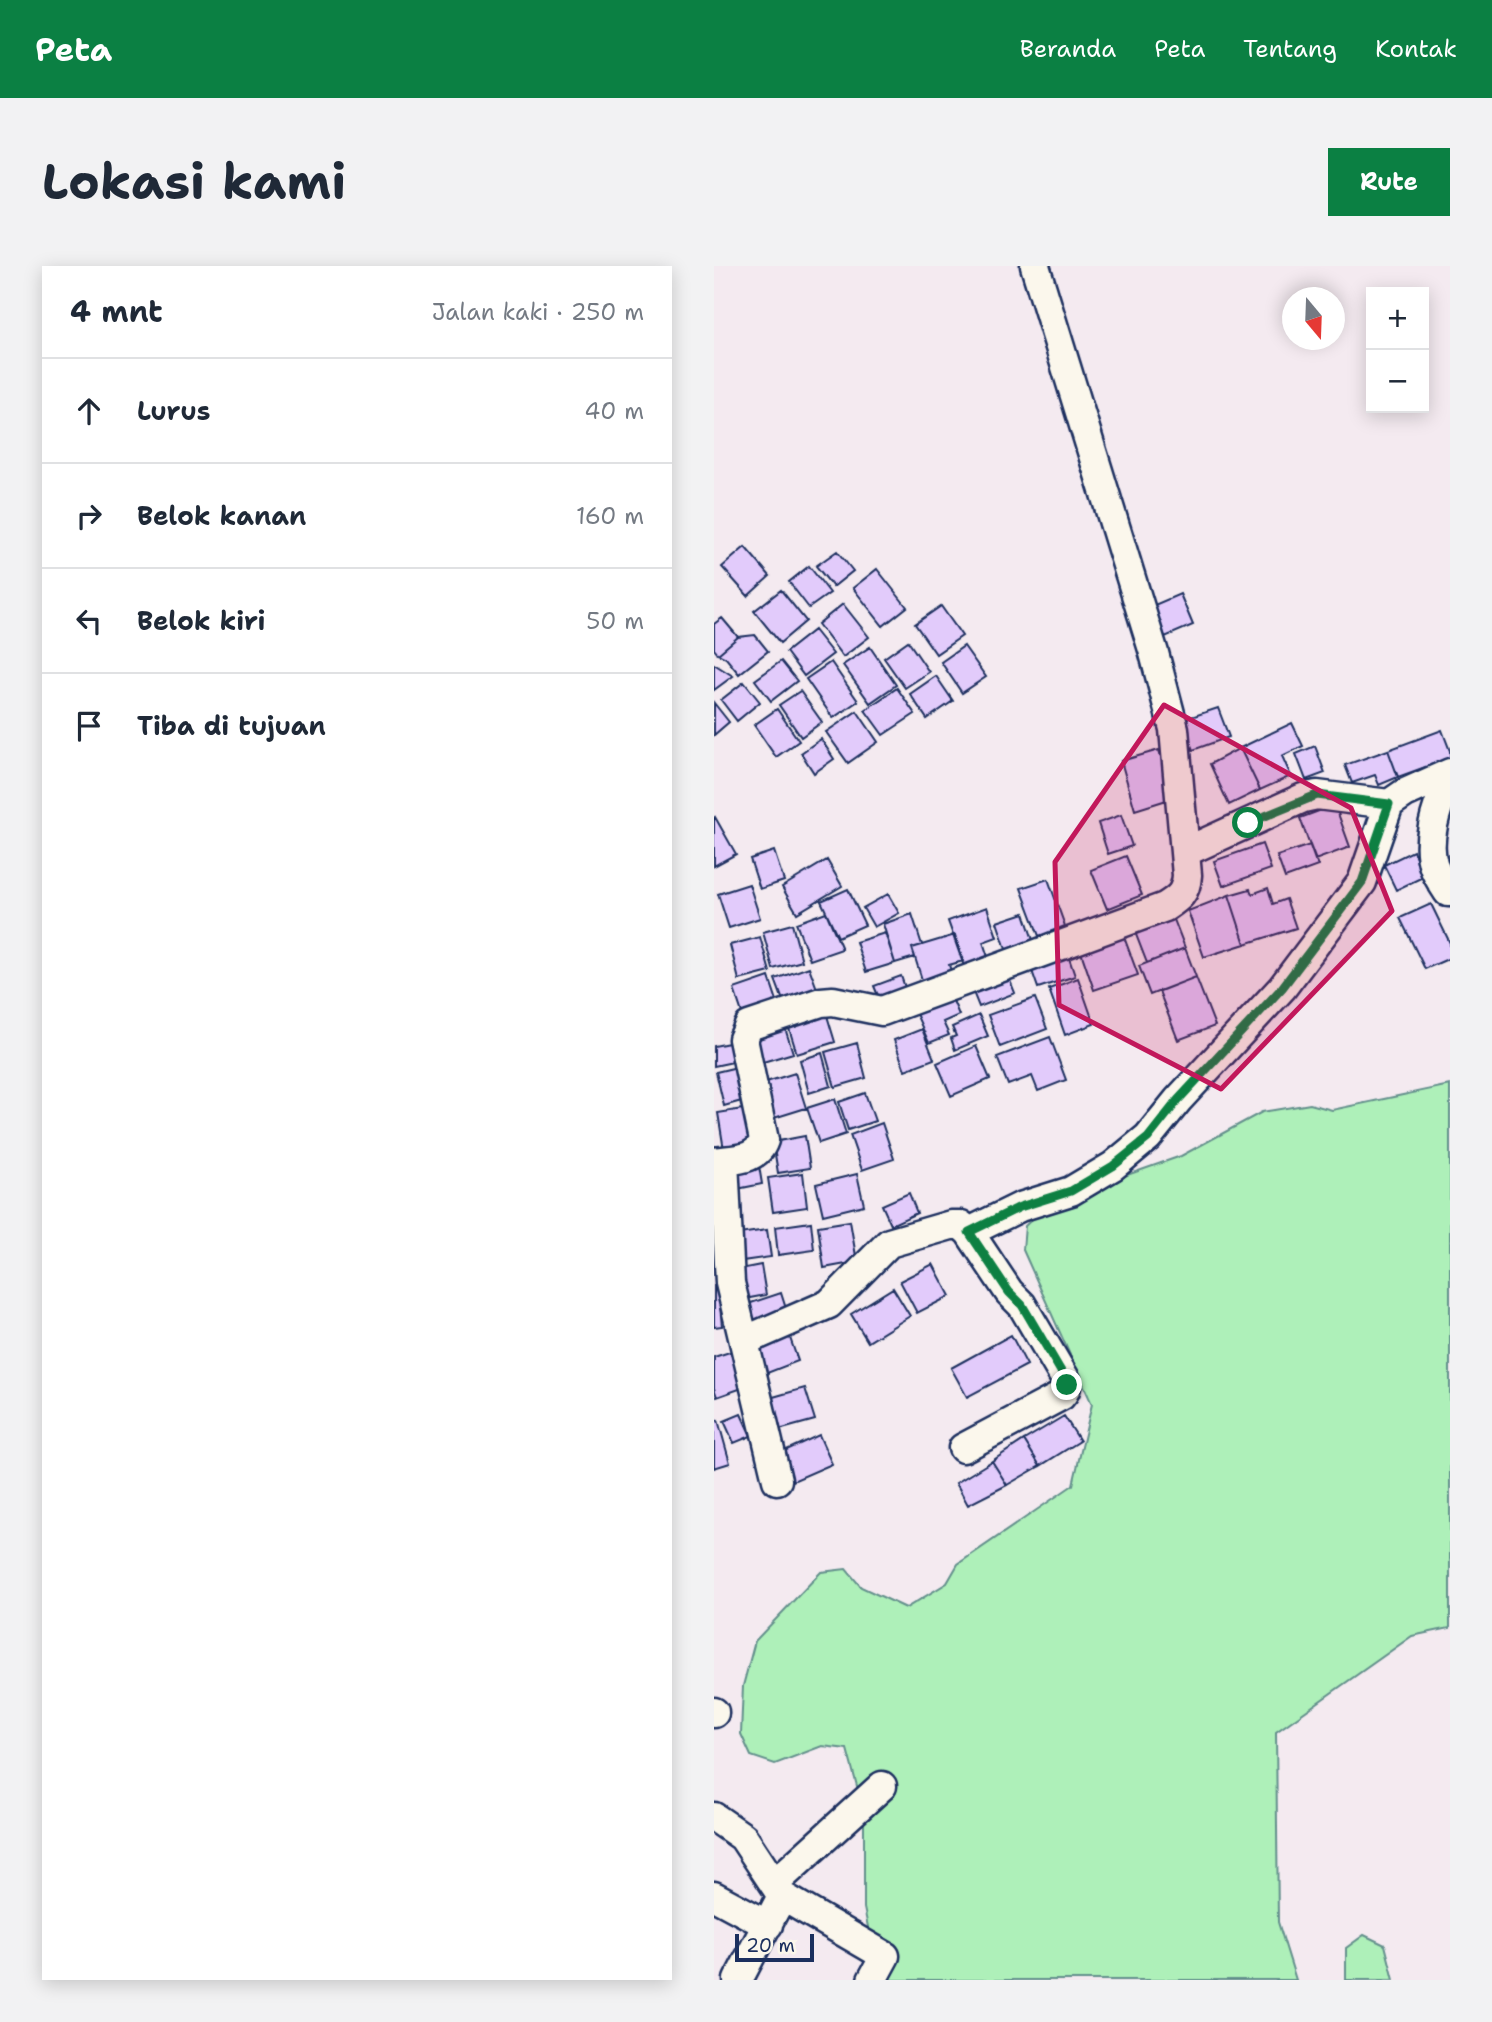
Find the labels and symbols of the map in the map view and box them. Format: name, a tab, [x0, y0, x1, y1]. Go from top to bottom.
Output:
north arrow	[1282, 287, 1345, 350]
route start	[1232, 807, 1263, 838]
route end	[1051, 1369, 1082, 1400]
scale bar	[735, 1931, 814, 1963]

